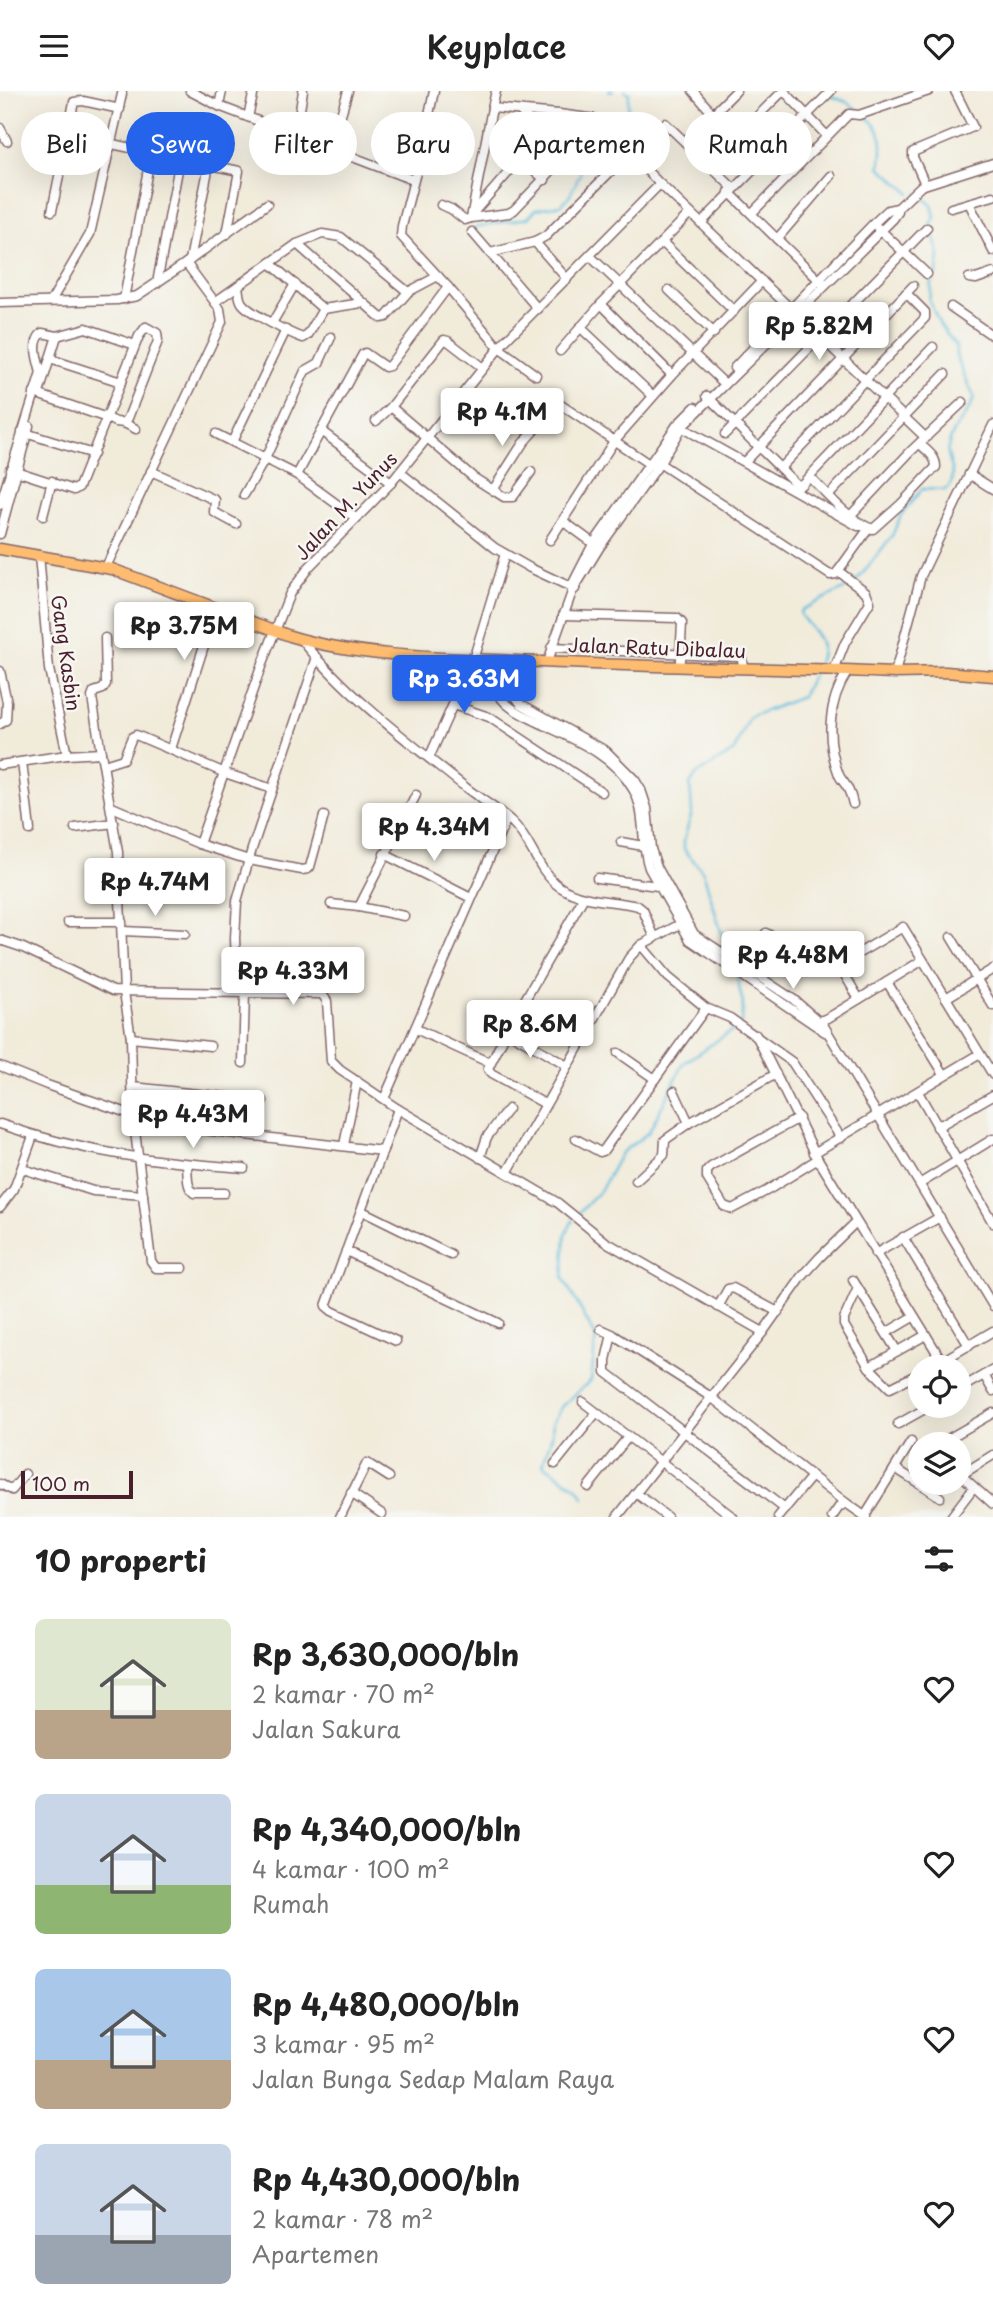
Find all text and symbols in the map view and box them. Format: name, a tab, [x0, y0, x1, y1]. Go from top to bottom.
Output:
text: Keyplace	[427, 22, 566, 70]
icon: menu	[35, 27, 73, 65]
icon: heart	[920, 27, 958, 65]
chip: Beli	[21, 112, 112, 175]
chip: Sewa	[126, 112, 235, 175]
chip: Filter	[249, 112, 357, 175]
chip: Baru	[371, 112, 475, 175]
chip: Apartemen	[489, 112, 670, 175]
chip: Rumah	[684, 112, 812, 175]
pin: Rp 5.82M	[747, 303, 891, 362]
text: Rp 5.82M	[765, 307, 873, 342]
pin: Rp 4.1M	[437, 389, 567, 448]
text: Rp 4.1M	[457, 393, 547, 428]
street label: Jalan M. Yunus	[288, 445, 403, 566]
street label: Gang Kasbin	[45, 593, 89, 713]
pin: Rp 3.75M	[112, 603, 256, 662]
text: Rp 3.75M	[130, 607, 238, 642]
street label: Jalan Ratu Dibalau	[568, 630, 747, 664]
pin: Rp 3.63M	[392, 655, 536, 715]
text: Rp 3.63M	[408, 660, 520, 695]
pin: Rp 4.34M	[362, 803, 506, 863]
text: Rp 4.34M	[378, 808, 490, 843]
pin: Rp 4.74M	[83, 859, 227, 918]
text: Rp 4.74M	[100, 863, 210, 898]
pin: Rp 4.48M	[721, 932, 865, 991]
text: Rp 4.48M	[737, 936, 849, 971]
pin: Rp 4.33M	[221, 947, 365, 1007]
text: Rp 4.33M	[237, 952, 349, 987]
pin: Rp 8.6M	[465, 1000, 595, 1060]
text: Rp 8.6M	[483, 1005, 577, 1040]
pin: Rp 4.43M	[121, 1091, 265, 1150]
text: Rp 4.43M	[137, 1095, 249, 1130]
map controls	[908, 1355, 971, 1495]
button: locate	[908, 1355, 971, 1418]
button: layers	[908, 1432, 971, 1495]
scale bar	[21, 1468, 133, 1500]
text: 100 m	[32, 1469, 90, 1497]
text: 10 properti	[35, 1537, 207, 1582]
icon: filters	[920, 1540, 958, 1578]
text: Rp 3,630,000/bln	[252, 1631, 519, 1676]
icon: home	[91, 1647, 175, 1731]
icon: heart	[920, 1670, 958, 1708]
text: 2 kamar · 70 m²	[252, 1676, 435, 1711]
text: Jalan Sakura	[252, 1711, 400, 1746]
text: Rp 4,340,000/bln	[252, 1806, 521, 1851]
icon: home	[91, 1822, 175, 1906]
icon: heart	[920, 1845, 958, 1883]
text: 4 kamar · 100 m²	[252, 1851, 450, 1886]
text: Rumah	[252, 1886, 329, 1921]
text: Rp 4,480,000/bln	[252, 1981, 520, 2026]
icon: home	[91, 1997, 175, 2081]
icon: heart	[920, 2020, 958, 2058]
text: 3 kamar · 95 m²	[252, 2026, 435, 2061]
text: Jalan Bunga Sedap Malam Raya	[252, 2061, 614, 2096]
text: Rp 4,430,000/bln	[252, 2156, 520, 2201]
icon: home	[91, 2172, 175, 2256]
icon: heart	[920, 2195, 958, 2233]
text: 2 kamar · 78 m²	[252, 2201, 433, 2236]
text: Apartemen	[252, 2236, 379, 2271]

